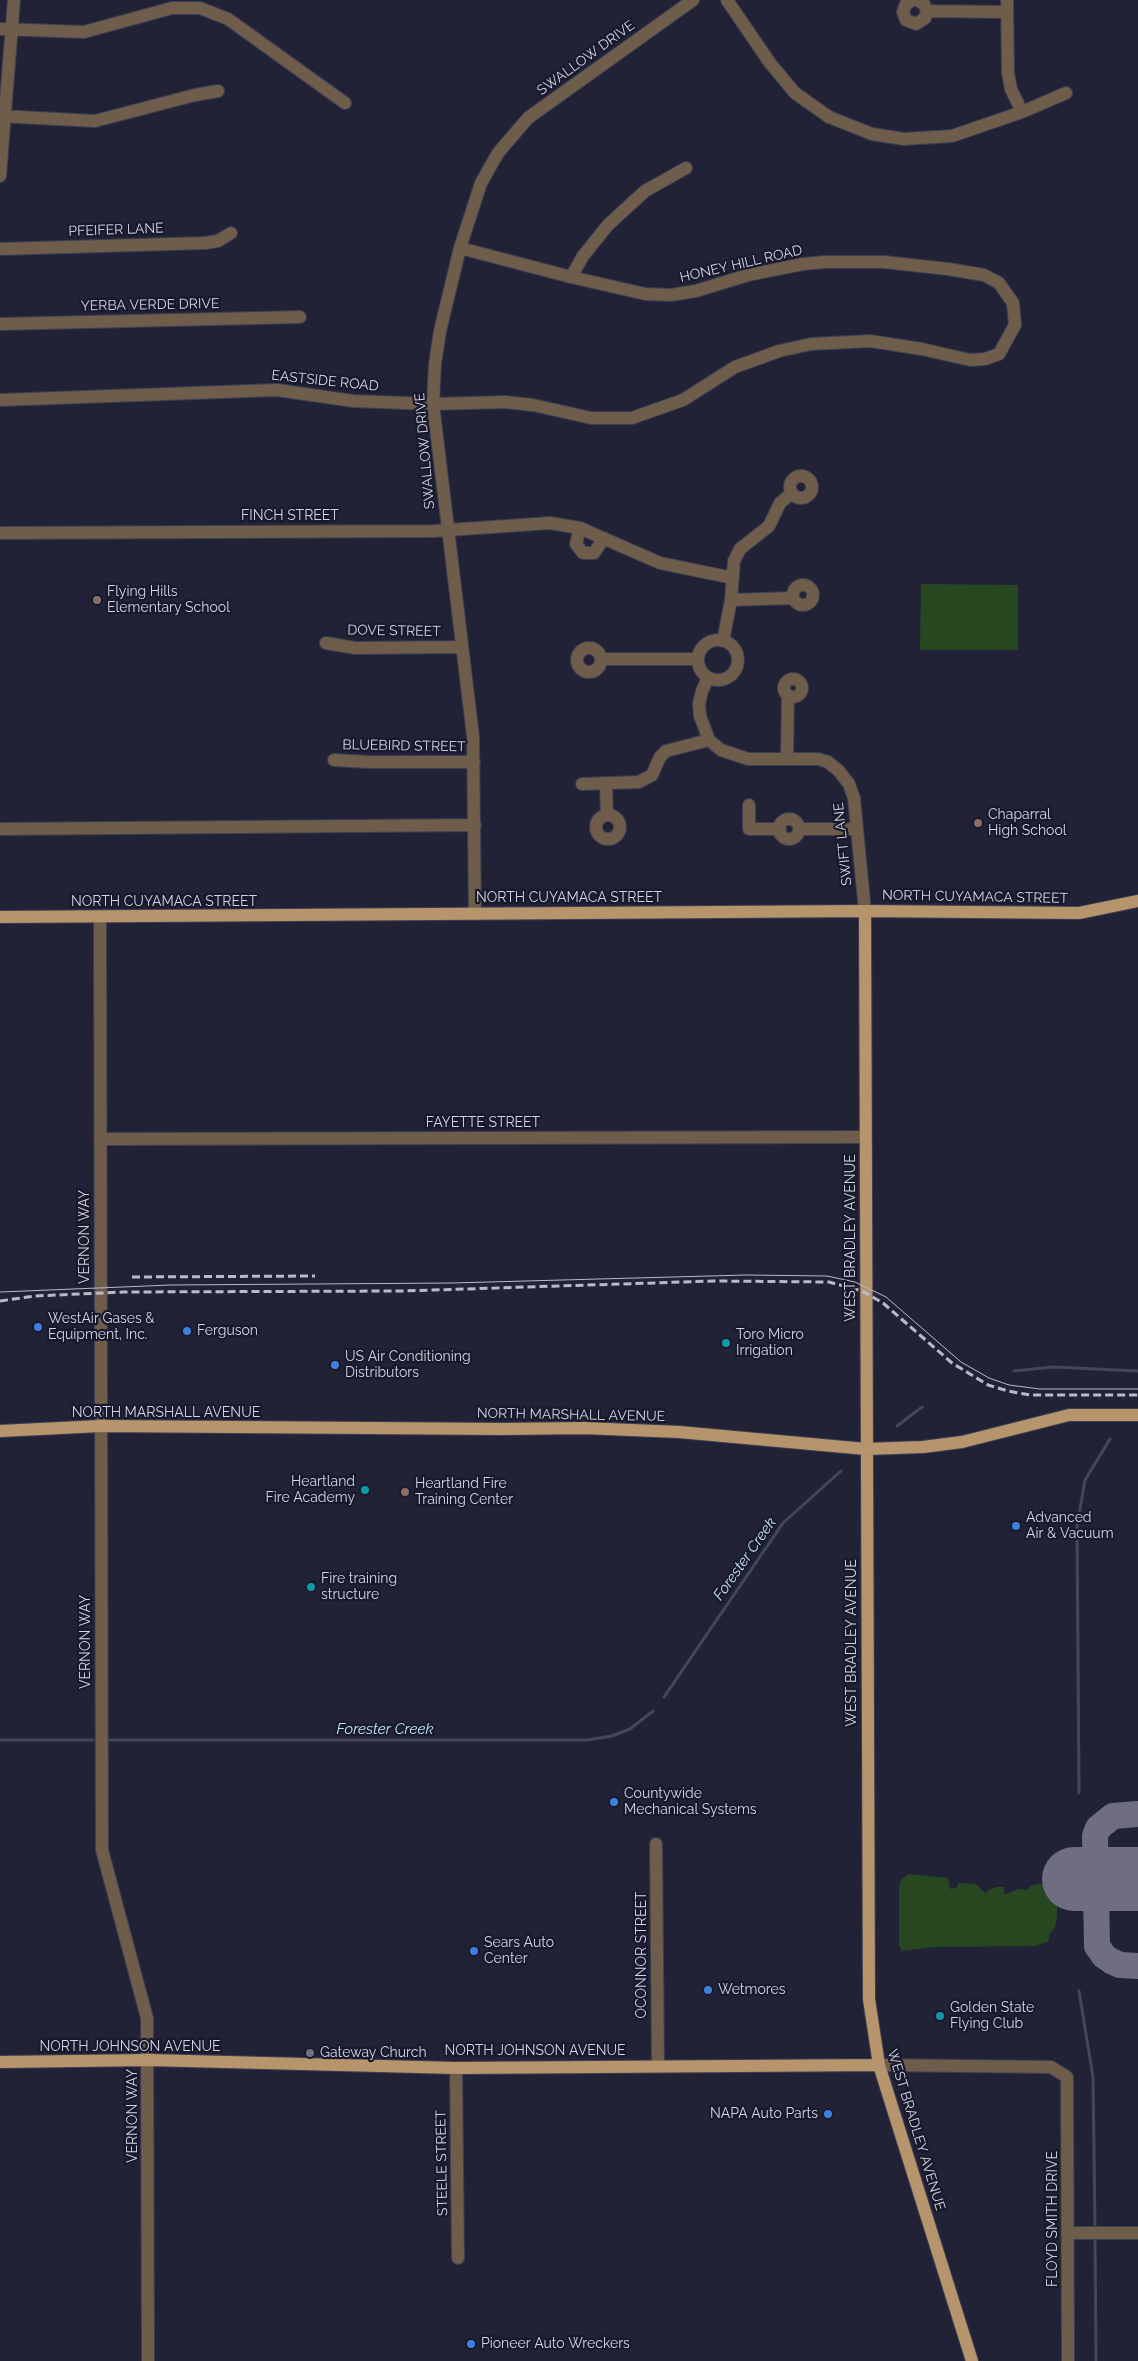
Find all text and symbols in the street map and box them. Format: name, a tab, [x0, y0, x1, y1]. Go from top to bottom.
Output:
street label: SWALLOW DRIVE	[534, 17, 638, 99]
street label: PFEIFER LANE	[68, 220, 164, 240]
street label: HONEY HILL ROAD	[678, 242, 804, 286]
street label: YERBA VERDE DRIVE	[80, 295, 220, 315]
street label: EASTSIDE ROAD	[271, 367, 379, 395]
street label: SWALLOW DRIVE	[412, 392, 438, 510]
street label: FINCH STREET	[241, 508, 339, 524]
place label: Flying Hills Elementary School	[107, 584, 230, 616]
marker: Flying Hills Elementary School	[91, 594, 103, 606]
street label: DOVE STREET	[347, 622, 441, 640]
street label: BLUEBIRD STREET	[342, 737, 466, 755]
street label: SWIFT LANE	[830, 801, 856, 887]
place label: Chaparral High School	[988, 807, 1067, 840]
marker: Chaparral High School	[972, 817, 984, 829]
street label: NORTH CUYAMACA STREET	[882, 887, 1068, 907]
street label: NORTH CUYAMACA STREET	[476, 890, 662, 906]
street label: NORTH CUYAMACA STREET	[71, 894, 257, 910]
street label: FAYETTE STREET	[426, 1115, 540, 1131]
street label: WEST BRADLEY AVENUE	[843, 1154, 859, 1322]
street label: VERNON WAY	[77, 1190, 93, 1284]
place label: WestAir Gases & Equipment, Inc.	[48, 1311, 155, 1344]
marker: WestAir Gases & Equipment, Inc.	[32, 1321, 44, 1333]
place label: Ferguson	[197, 1323, 258, 1339]
marker: Ferguson	[181, 1325, 193, 1337]
place label: Toro Micro Irrigation	[736, 1327, 804, 1360]
marker: Toro Micro Irrigation	[720, 1337, 732, 1349]
place label: US Air Conditioning Distributors	[345, 1349, 471, 1381]
marker: US Air Conditioning Distributors	[329, 1359, 341, 1371]
street label: NORTH MARSHALL AVENUE	[72, 1405, 260, 1421]
street label: NORTH MARSHALL AVENUE	[477, 1405, 665, 1425]
place label: Heartland Fire Academy	[265, 1474, 355, 1506]
place label: Heartland Fire Training Center	[415, 1476, 513, 1508]
marker: Heartland Fire Academy	[359, 1484, 371, 1496]
marker: Heartland Fire Training Center	[399, 1486, 411, 1498]
place label: Advanced Air & Vacuum	[1026, 1510, 1113, 1542]
water label: Forester Creek	[710, 1514, 780, 1604]
marker: Advanced Air & Vacuum	[1010, 1520, 1022, 1532]
street label: WEST BRADLEY AVENUE	[844, 1559, 860, 1727]
place label: Fire training structure	[321, 1571, 397, 1604]
marker: Fire training structure	[305, 1581, 317, 1593]
street label: VERNON WAY	[78, 1595, 94, 1689]
water label: Forester Creek	[336, 1720, 434, 1738]
place label: Countywide Mechanical Systems	[624, 1786, 757, 1818]
marker: Countywide Mechanical Systems	[608, 1796, 620, 1808]
street label: OCONNOR STREET	[634, 1891, 650, 2019]
place label: Sears Auto Center	[484, 1935, 554, 1968]
marker: Sears Auto Center	[468, 1945, 480, 1957]
place label: Wetmores	[718, 1982, 785, 1998]
marker: Wetmores	[702, 1984, 714, 1996]
place label: Golden State Flying Club	[950, 2000, 1034, 2032]
marker: Golden State Flying Club	[934, 2010, 946, 2022]
street label: NORTH JOHNSON AVENUE	[39, 2039, 221, 2055]
street label: NORTH JOHNSON AVENUE	[444, 2043, 626, 2059]
place label: Gateway Church	[320, 2045, 427, 2061]
marker: Gateway Church	[304, 2047, 316, 2059]
street label: WEST BRADLEY AVENUE	[883, 2047, 949, 2213]
street label: VERNON WAY	[125, 2069, 141, 2163]
place label: NAPA Auto Parts	[710, 2106, 818, 2122]
marker: NAPA Auto Parts	[822, 2108, 834, 2120]
street label: STEELE STREET	[433, 2110, 451, 2216]
street label: FLOYD SMITH DRIVE	[1045, 2151, 1061, 2287]
place label: Pioneer Auto Wreckers	[481, 2336, 630, 2352]
marker: Pioneer Auto Wreckers	[465, 2338, 477, 2350]

